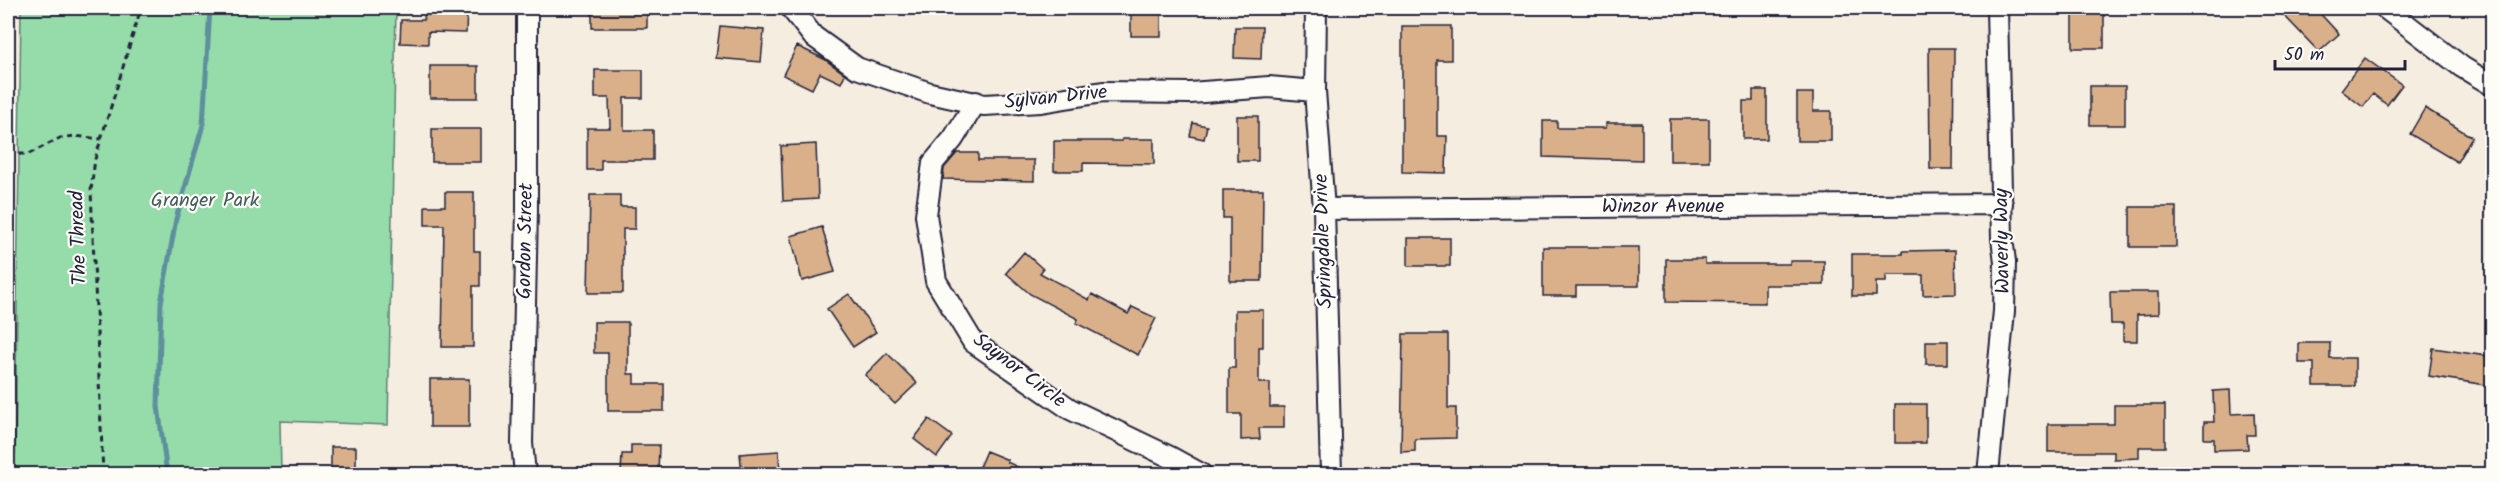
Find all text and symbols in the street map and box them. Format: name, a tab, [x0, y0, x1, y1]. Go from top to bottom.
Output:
scale bar	[2275, 33, 2406, 71]
text: 50 m	[2284, 41, 2324, 70]
street label: Sylvan Drive	[1003, 77, 1109, 119]
street label: Springdale Drive	[1306, 173, 1342, 309]
street label: Gordon Street	[509, 182, 543, 299]
park label: Granger Park	[151, 185, 260, 217]
street label: Waverly Way	[1986, 187, 2020, 294]
street label: The Thread	[61, 189, 97, 286]
street label: Winzor Avenue	[1602, 191, 1724, 223]
street label: Saynor Circle	[965, 325, 1073, 417]

